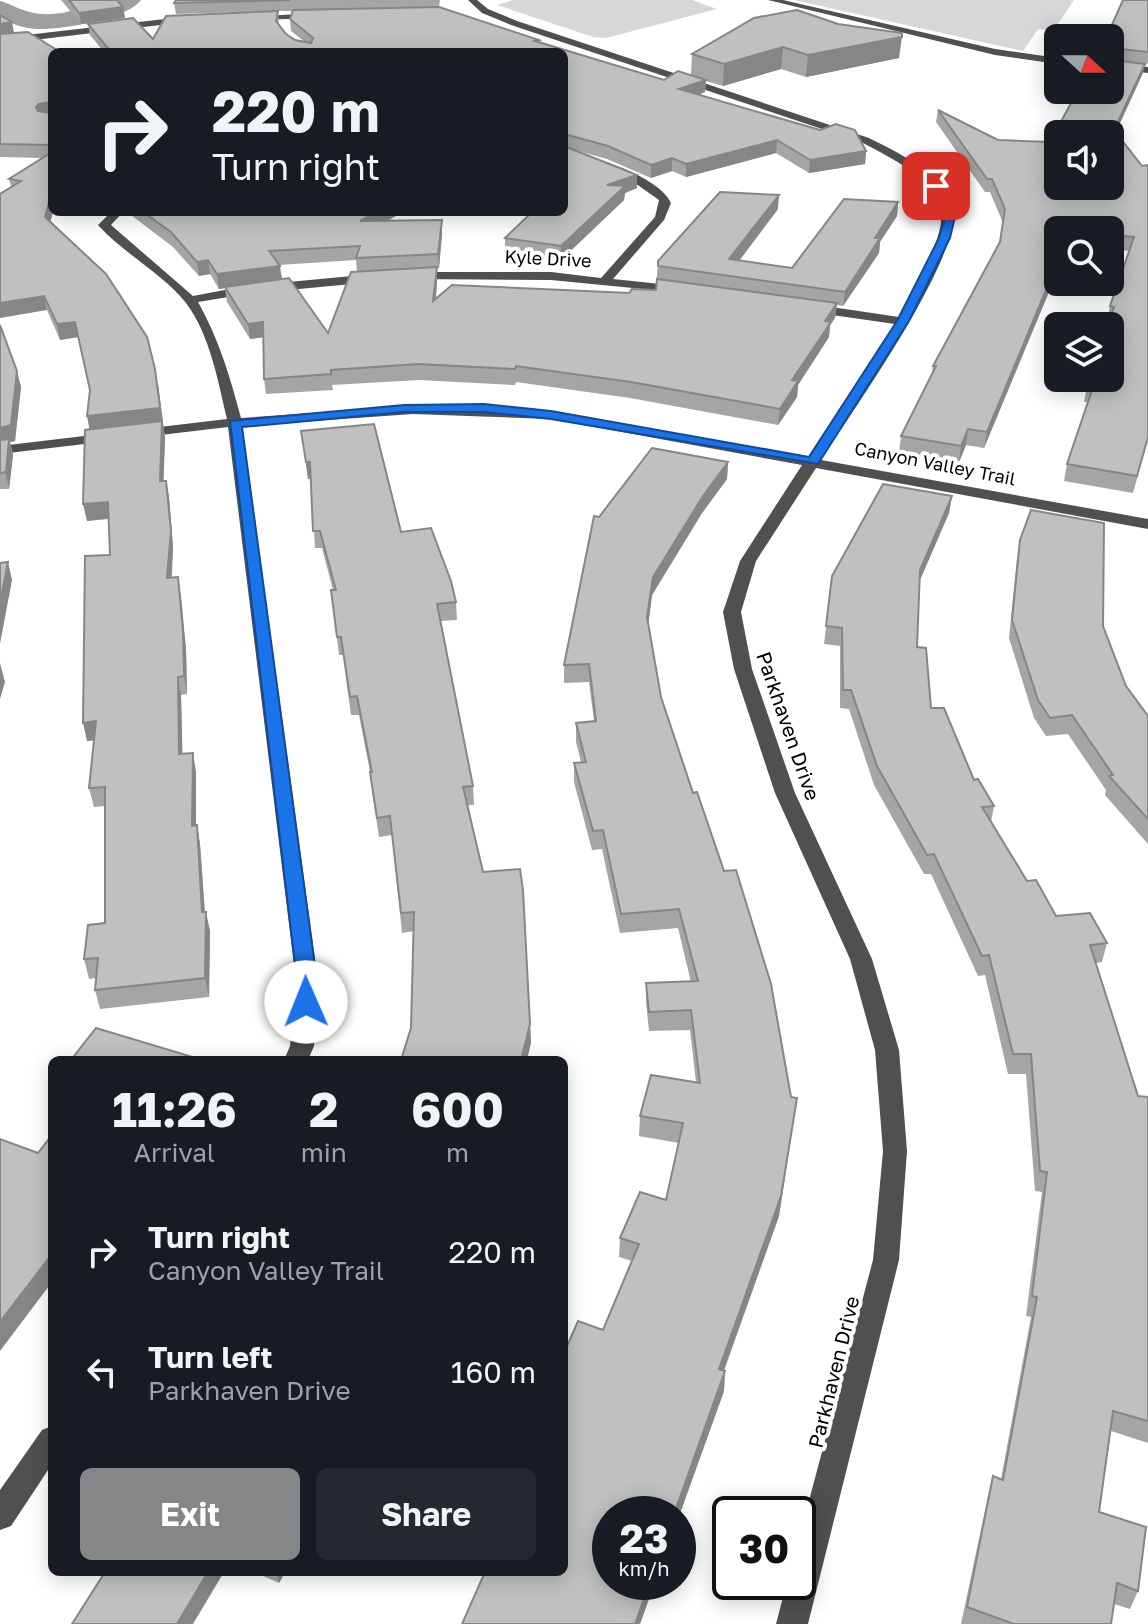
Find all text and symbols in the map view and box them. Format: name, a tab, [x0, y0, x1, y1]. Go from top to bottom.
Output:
north arrow	[1044, 24, 1124, 104]
map controls	[1044, 24, 1124, 392]
text: 220 m	[212, 77, 380, 144]
icon: right	[80, 80, 184, 184]
button: sound	[1044, 120, 1124, 200]
text: Turn right	[212, 145, 380, 188]
pin	[902, 152, 970, 220]
icon: arrive	[914, 164, 958, 208]
button: search	[1044, 216, 1124, 296]
street label: Kyle Drive	[504, 245, 592, 271]
button: layers	[1044, 312, 1124, 392]
street label: Canyon Valley Trail	[853, 437, 1018, 489]
street label: Parkhaven Drive	[752, 648, 826, 803]
position arrow	[264, 960, 348, 1044]
text: 11:26	[112, 1080, 237, 1138]
text: 2	[309, 1080, 338, 1138]
text: 600	[411, 1080, 504, 1138]
text: Arrival	[134, 1137, 215, 1168]
text: min	[301, 1137, 347, 1168]
text: m	[446, 1137, 469, 1168]
text: Turn right	[148, 1219, 290, 1255]
icon: right	[80, 1230, 124, 1274]
text: 220 m	[449, 1234, 536, 1270]
text: Canyon Valley Trail	[148, 1255, 384, 1286]
street label: Parkhaven Drive	[803, 1293, 864, 1450]
text: Turn left	[148, 1339, 273, 1375]
icon: left	[80, 1350, 124, 1394]
text: 160 m	[451, 1354, 536, 1390]
text: Parkhaven Drive	[148, 1375, 351, 1406]
button: Exit	[80, 1468, 300, 1560]
button: Share	[316, 1468, 536, 1560]
speed limit sign: 30	[712, 1496, 816, 1600]
text: 23	[620, 1514, 668, 1562]
text: km/h	[619, 1556, 669, 1580]

